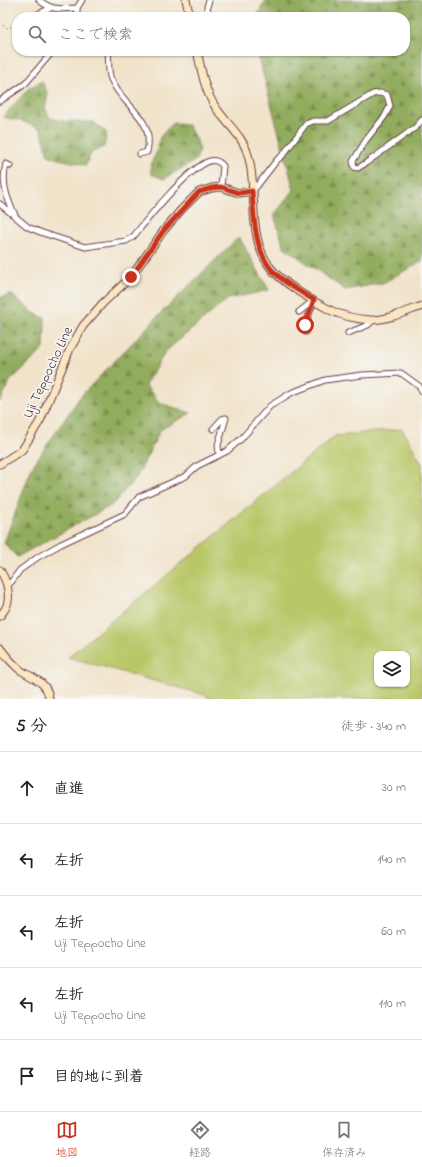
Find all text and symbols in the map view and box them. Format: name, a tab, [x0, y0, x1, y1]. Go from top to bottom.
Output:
search box	[12, 12, 410, 56]
icon: search	[26, 23, 48, 45]
text: ここで検索	[58, 24, 133, 46]
route end	[122, 268, 140, 286]
route start	[296, 316, 314, 334]
street label: Uji Teppocho Line	[18, 323, 79, 422]
map controls	[374, 651, 410, 687]
button: layers	[374, 651, 410, 687]
text: 5 分	[16, 714, 47, 739]
text: 徒歩 · 340 m	[341, 717, 406, 736]
icon: ahead	[16, 777, 38, 799]
text: 直進	[54, 778, 84, 800]
text: 30 m	[382, 778, 406, 797]
icon: left	[16, 849, 38, 871]
text: 左折	[54, 850, 84, 872]
text: 140 m	[378, 850, 406, 869]
text: 左折	[54, 912, 84, 934]
icon: left	[16, 921, 38, 943]
text: 60 m	[381, 922, 406, 941]
text: Uji Teppocho Line	[54, 934, 146, 953]
text: 左折	[54, 984, 84, 1006]
icon: left	[16, 993, 38, 1015]
text: 110 m	[379, 994, 406, 1013]
text: Uji Teppocho Line	[54, 1006, 146, 1025]
icon: arrive	[16, 1065, 38, 1087]
text: 目的地に到着	[54, 1066, 144, 1088]
tab: 地図	[56, 1119, 78, 1161]
tab: 経路	[189, 1119, 211, 1161]
tab: 保存済み	[322, 1119, 366, 1161]

